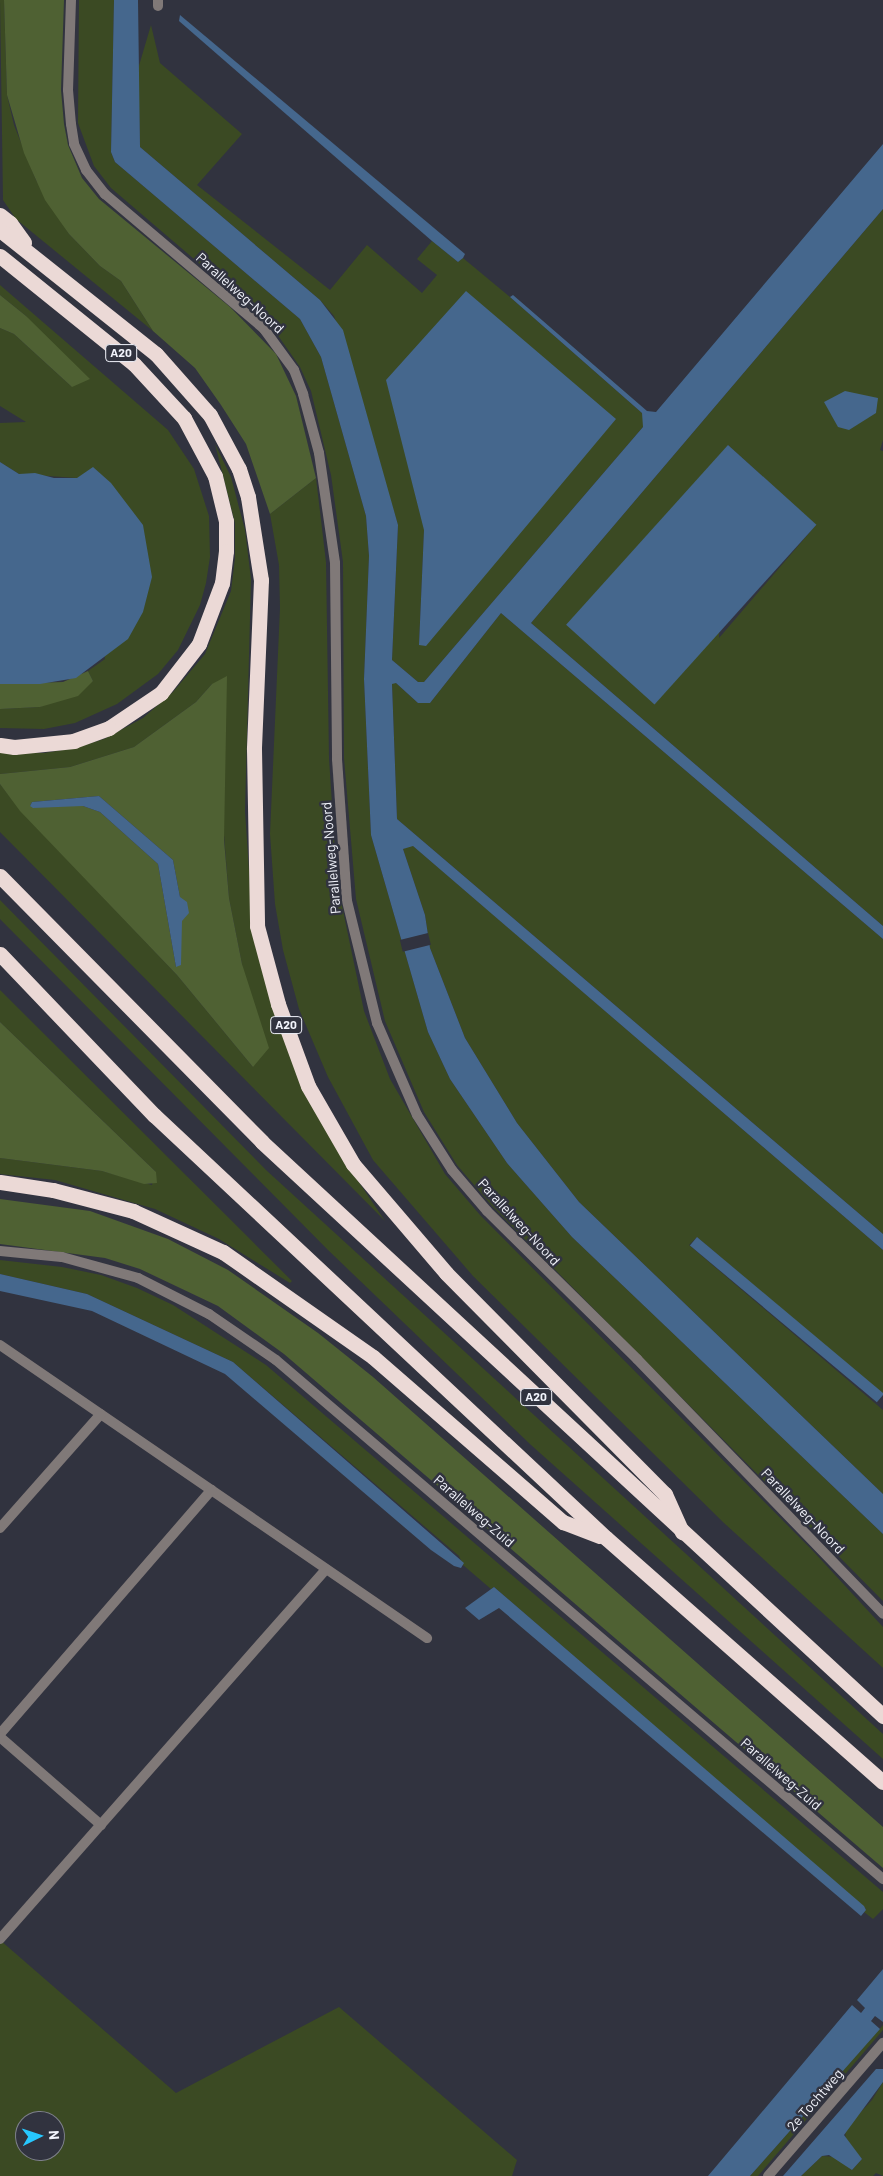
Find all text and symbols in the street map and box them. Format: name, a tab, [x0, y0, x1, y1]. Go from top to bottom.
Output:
street label: Parallelweg-Noord	[193, 249, 287, 337]
road number: A20	[105, 343, 137, 362]
street label: Parallelweg-Noord	[318, 801, 344, 915]
road number: A20	[270, 1016, 302, 1034]
street label: Parallelweg-Noord	[475, 1175, 563, 1269]
road number: A20	[520, 1388, 552, 1406]
street label: Parallelweg-Noord	[758, 1465, 848, 1557]
street label: Parallelweg-Zuid	[430, 1471, 518, 1551]
street label: Parallelweg-Zuid	[737, 1734, 825, 1814]
street label: 2e Tochtweg	[783, 2065, 847, 2135]
north arrow	[15, 2111, 65, 2161]
text: N	[46, 2130, 63, 2140]

